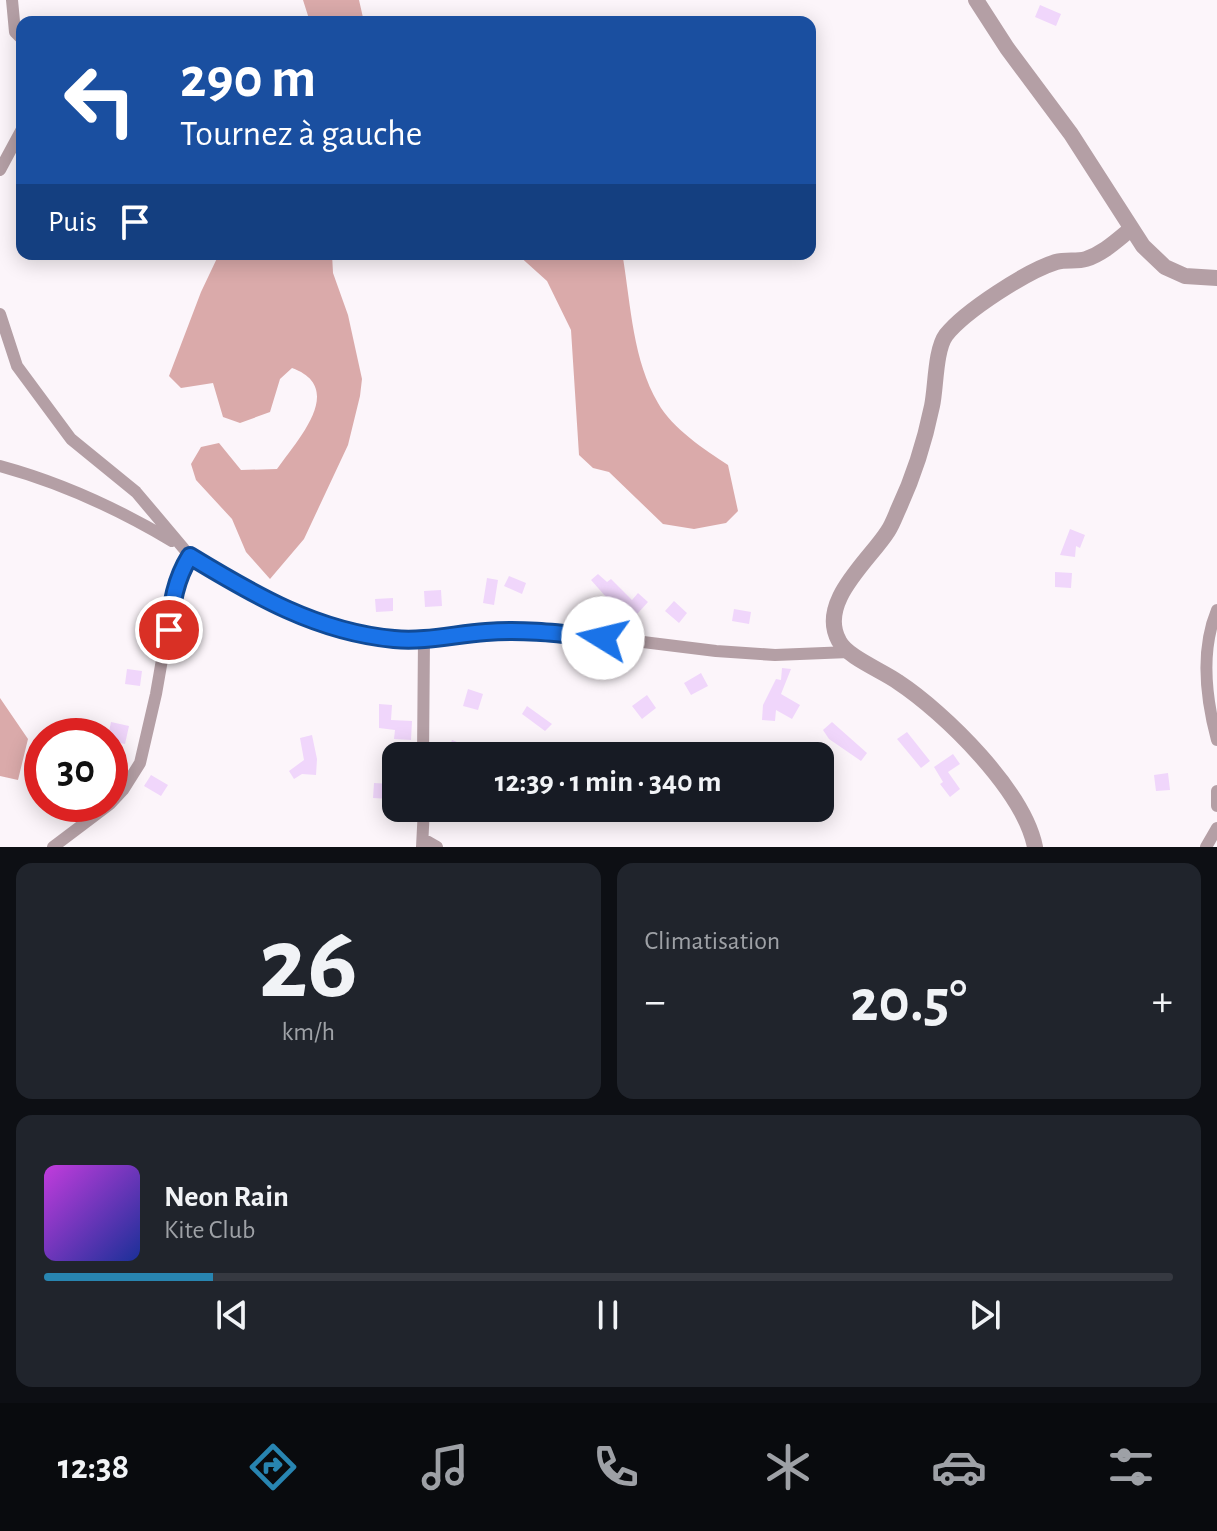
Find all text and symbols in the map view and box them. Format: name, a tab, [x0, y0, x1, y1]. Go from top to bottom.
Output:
icon: left	[48, 48, 152, 152]
text: 290 m	[180, 51, 316, 107]
text: Tournez à gauche	[180, 116, 422, 152]
icon: arrive	[113, 200, 157, 244]
text: Puis	[48, 207, 97, 237]
pin	[135, 596, 203, 664]
position arrow	[561, 596, 645, 680]
icon: arrive	[147, 608, 191, 652]
speed limit sign: 30	[24, 718, 128, 822]
text: 12:39 · 1 min · 340 m	[495, 767, 721, 797]
text: 26	[259, 913, 358, 1017]
text: Climatisation	[645, 928, 780, 954]
text: 20.5°	[850, 972, 967, 1032]
text: −	[645, 980, 666, 1024]
text: +	[1152, 980, 1173, 1024]
text: km/h	[281, 1019, 335, 1045]
text: Neon Rain	[164, 1182, 289, 1212]
text: Kite Club	[164, 1217, 255, 1243]
icon: previous	[210, 1293, 254, 1337]
icon: pause	[586, 1293, 630, 1337]
icon: next	[963, 1293, 1007, 1337]
icon: directions	[245, 1439, 301, 1495]
icon: music	[417, 1439, 473, 1495]
icon: phone	[588, 1439, 644, 1495]
icon: climate	[760, 1439, 816, 1495]
icon: car	[931, 1439, 987, 1495]
icon: filters	[1103, 1439, 1159, 1495]
text: 12:38	[58, 1449, 129, 1485]

